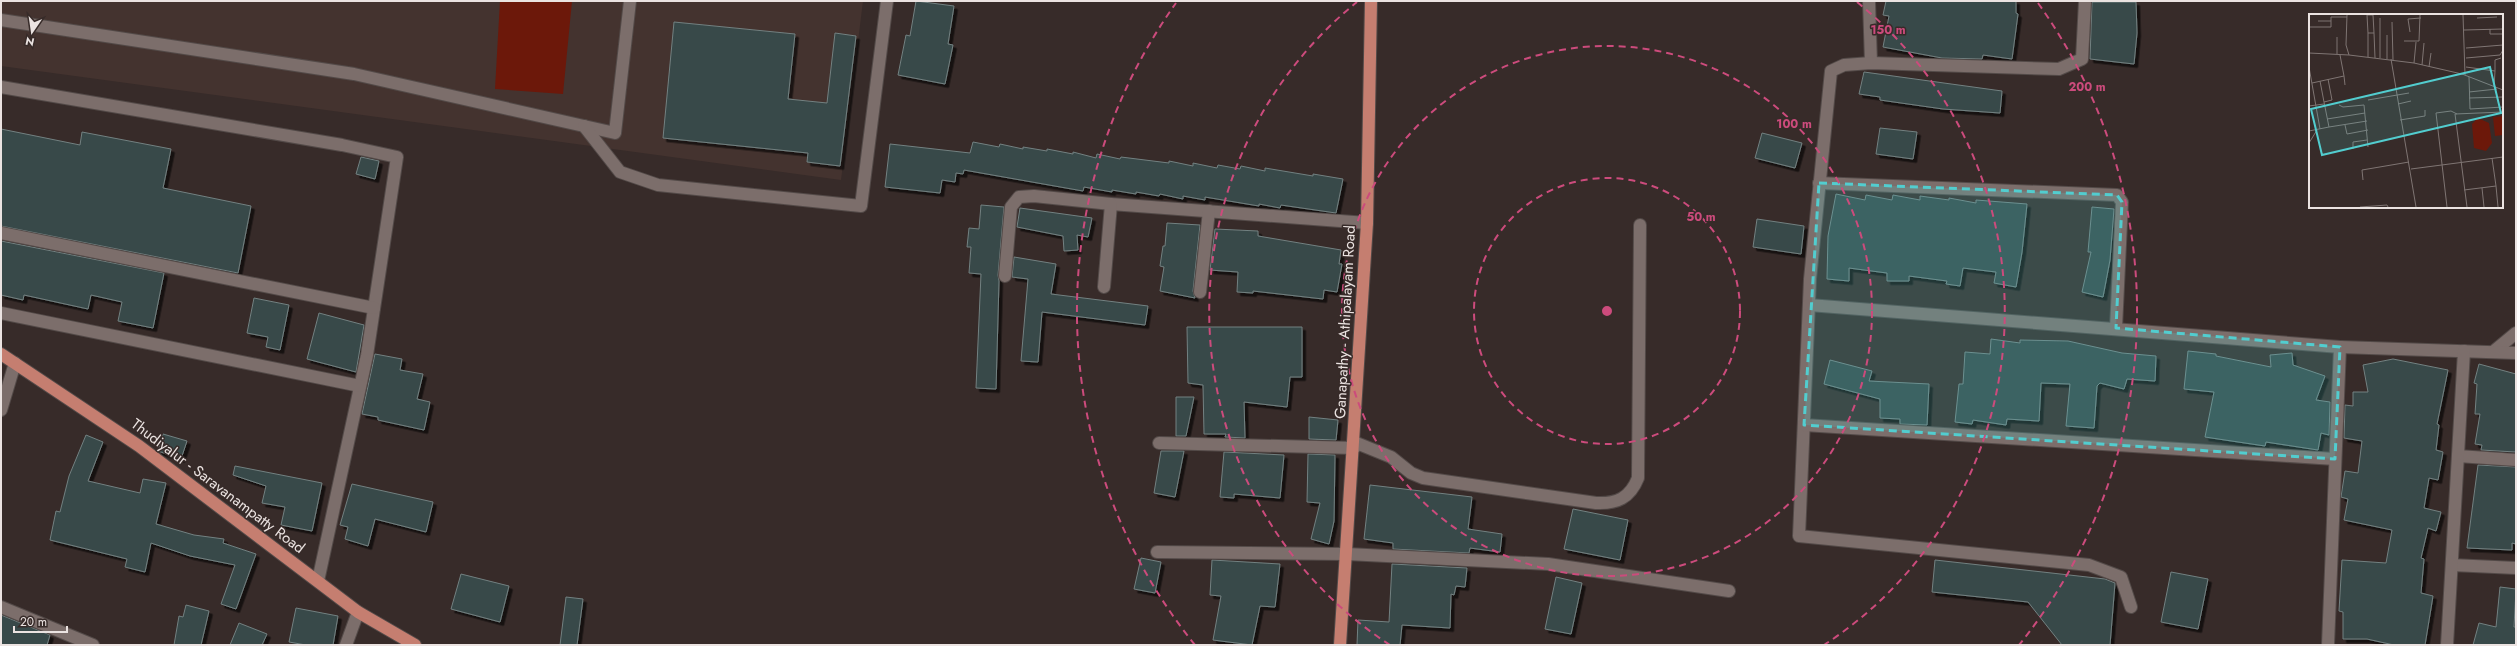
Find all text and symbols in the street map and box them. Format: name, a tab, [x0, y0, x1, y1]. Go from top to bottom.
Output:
north arrow	[12, 12, 52, 52]
inset map	[2309, 14, 2503, 208]
text: 150 m	[1870, 21, 1906, 39]
text: N	[24, 33, 36, 51]
text: 200 m	[2068, 78, 2106, 96]
text: 100 m	[1776, 115, 1812, 133]
text: 50 m	[1686, 208, 1716, 226]
street label: Ganapathy - Athipalayam Road	[1329, 225, 1361, 419]
centre of rings	[1600, 304, 1614, 318]
street label: Thudiyalur - Saravanampatty Road	[127, 413, 309, 559]
scale bar	[14, 608, 67, 634]
text: 20 m	[20, 613, 47, 631]

